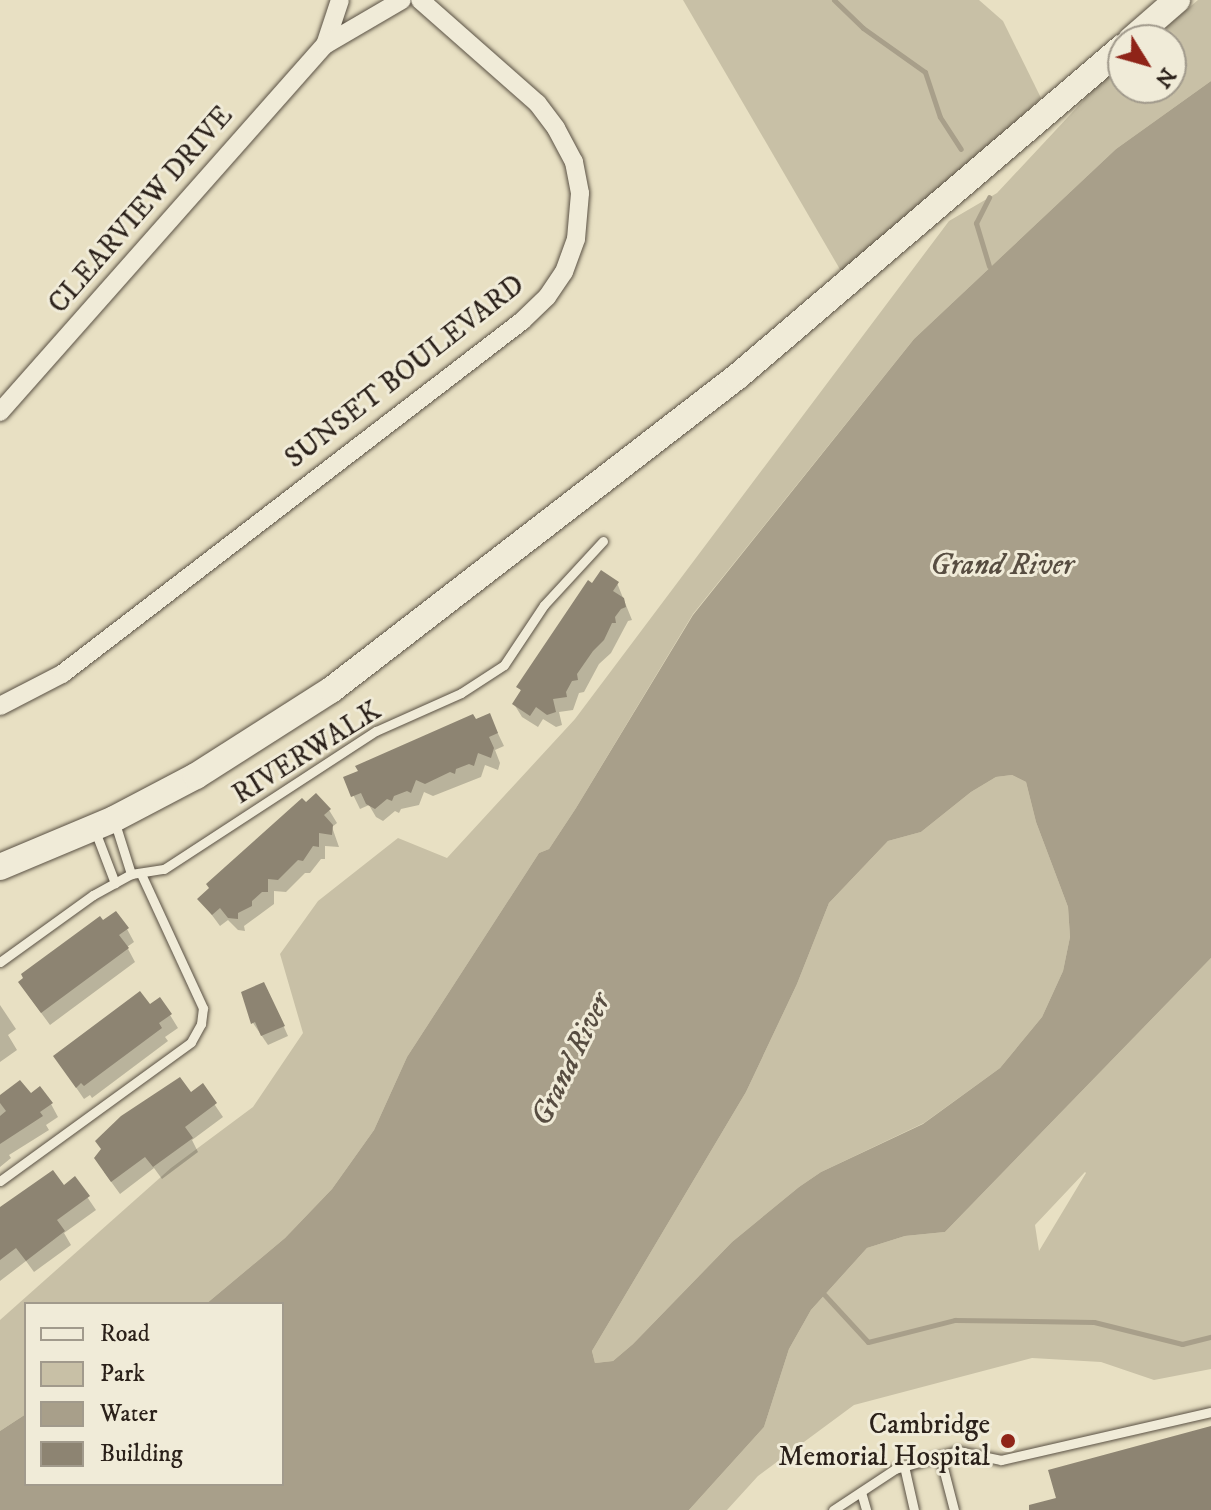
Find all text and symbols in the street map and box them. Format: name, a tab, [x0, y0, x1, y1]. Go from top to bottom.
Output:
north arrow	[1107, 24, 1187, 104]
text: N	[1149, 62, 1181, 93]
street label: CLEARVIEW DRIVE	[42, 100, 240, 320]
street label: SUNSET BOULEVARD	[279, 268, 531, 476]
water label: Grand River	[930, 548, 1074, 584]
street label: RIVERWALK	[227, 694, 387, 812]
water label: Grand River	[524, 988, 620, 1132]
legend	[24, 1302, 284, 1486]
text: Road	[100, 1319, 150, 1349]
text: Park	[100, 1359, 145, 1389]
text: Water	[100, 1399, 157, 1429]
place label: Cambridge Memorial Hospital	[778, 1408, 990, 1474]
marker: Cambridge Memorial Hospital	[997, 1430, 1019, 1452]
text: Building	[100, 1439, 183, 1469]

